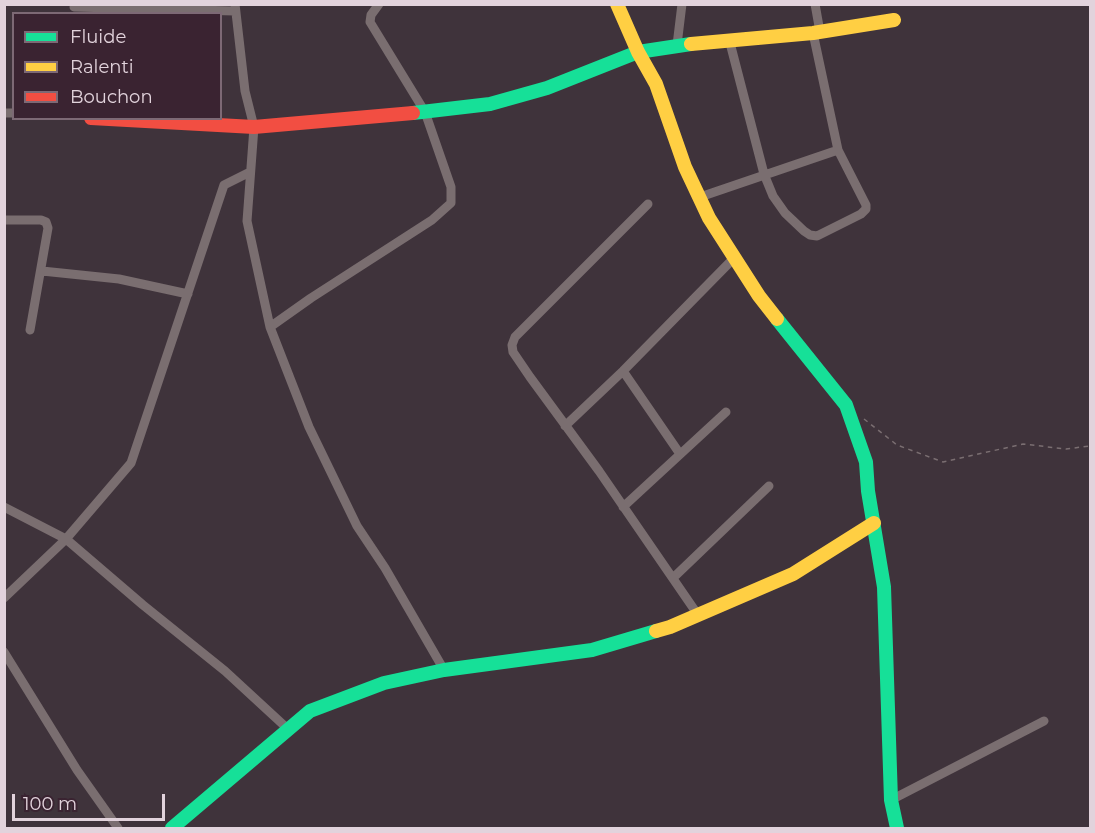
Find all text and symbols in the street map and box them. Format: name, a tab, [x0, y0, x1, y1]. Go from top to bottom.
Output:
legend	[12, 12, 222, 120]
text: Fluide	[70, 26, 126, 48]
text: Ralenti	[70, 56, 134, 78]
text: Bouchon	[70, 86, 153, 108]
scale bar	[15, 782, 168, 820]
text: 100 m	[23, 793, 77, 815]

